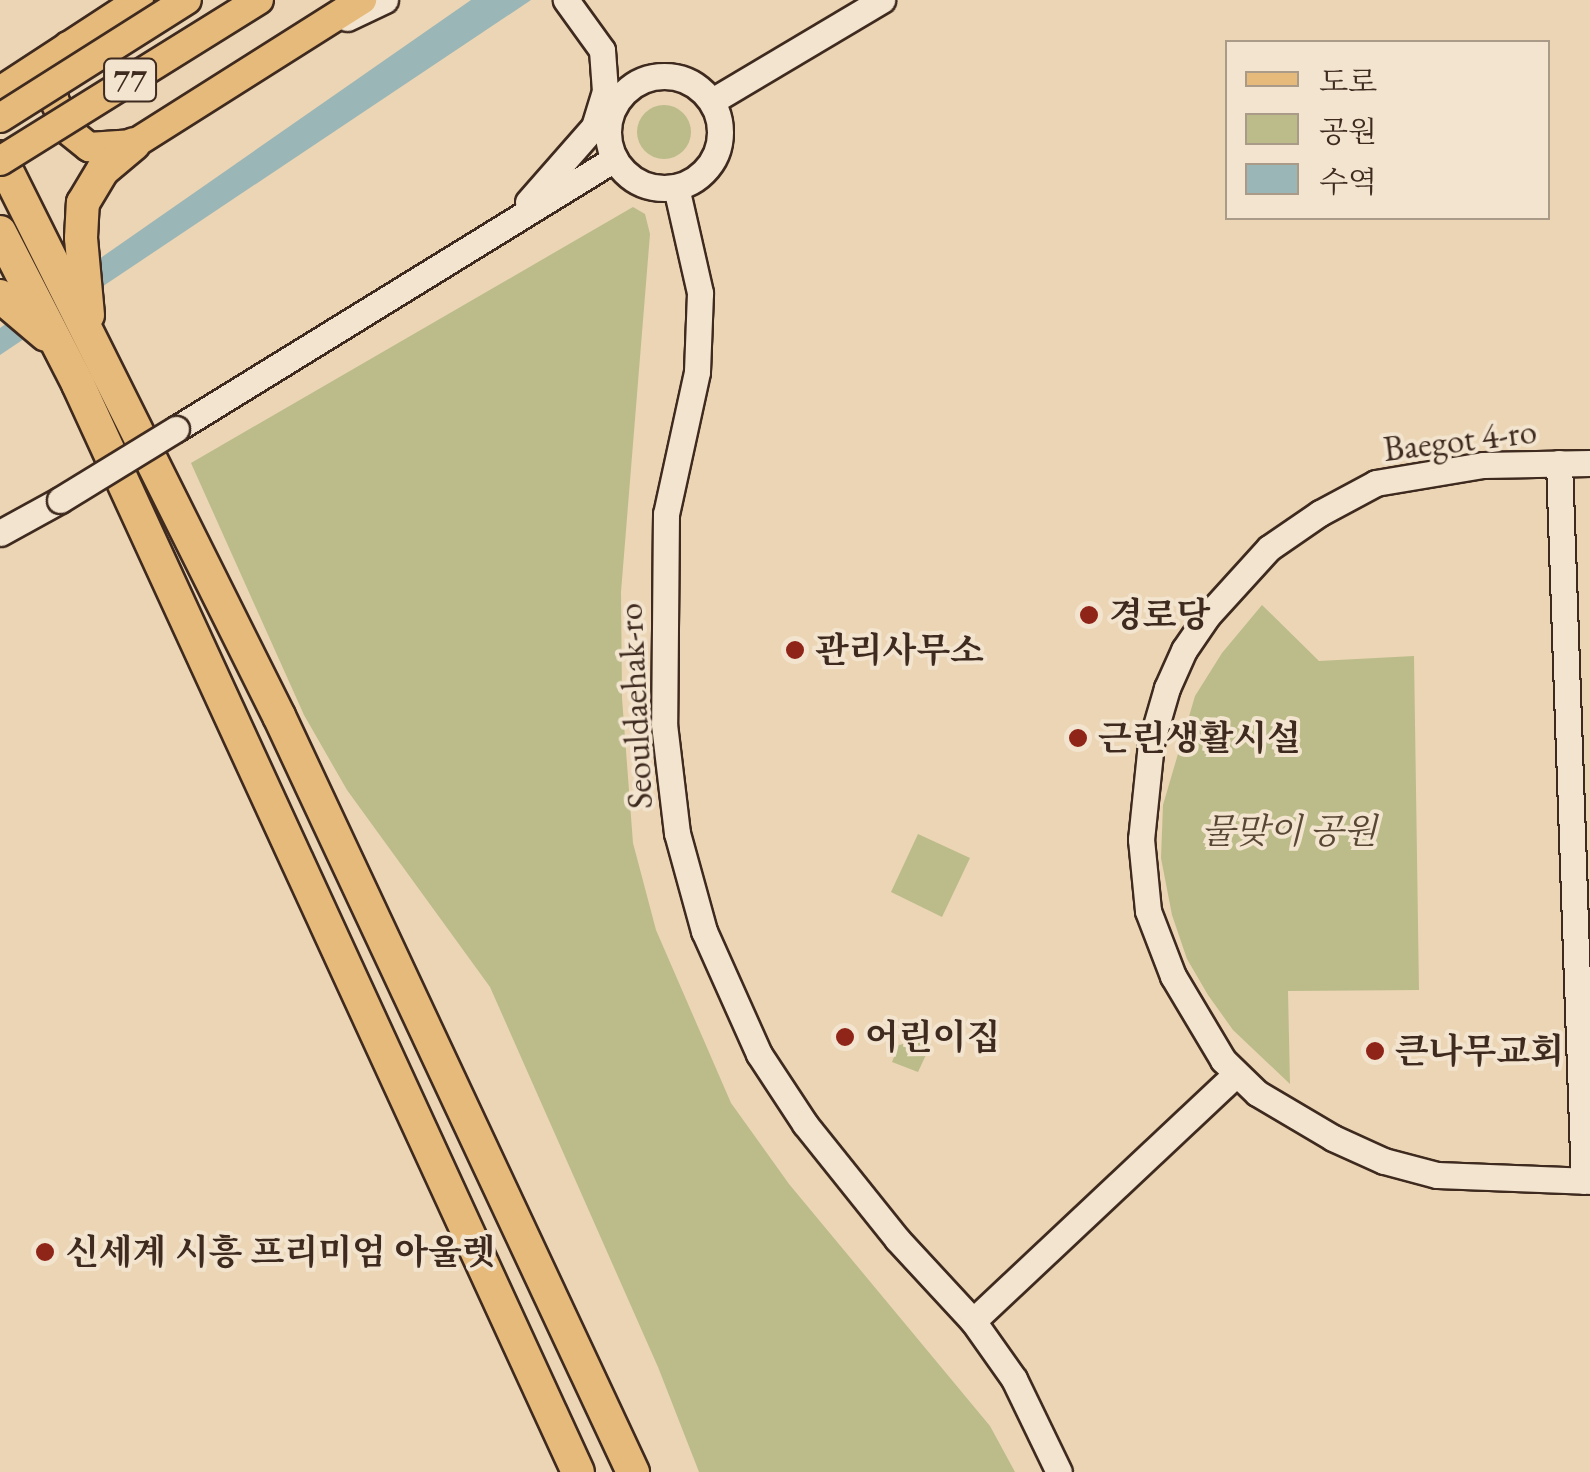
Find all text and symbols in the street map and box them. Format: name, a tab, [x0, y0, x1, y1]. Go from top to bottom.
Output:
legend	[1225, 40, 1550, 220]
road number: 77	[102, 53, 158, 107]
text: 도로	[1319, 62, 1377, 101]
text: 공원	[1319, 112, 1377, 151]
text: 수역	[1319, 162, 1377, 201]
street label: Baegot 4-ro	[1381, 410, 1539, 470]
place label: 경로당	[1109, 594, 1210, 636]
street label: Seouldaehak-ro	[609, 602, 661, 810]
marker: 경로당	[1078, 604, 1100, 626]
place label: 관리사무소	[815, 629, 984, 671]
marker: 관리사무소	[784, 639, 806, 661]
place label: 근린생활시설	[1098, 717, 1301, 759]
marker: 근린생활시설	[1067, 727, 1089, 749]
park label: 물맞이 공원	[1201, 810, 1377, 852]
place label: 어린이집	[865, 1016, 1000, 1058]
marker: 어린이집	[834, 1026, 856, 1048]
place label: 큰나무교회	[1395, 1030, 1564, 1072]
marker: 큰나무교회	[1364, 1040, 1386, 1062]
place label: 신세계 시흥 프리미엄 아울렛	[65, 1231, 496, 1273]
marker: 신세계 시흥 프리미엄 아울렛	[34, 1241, 56, 1263]

